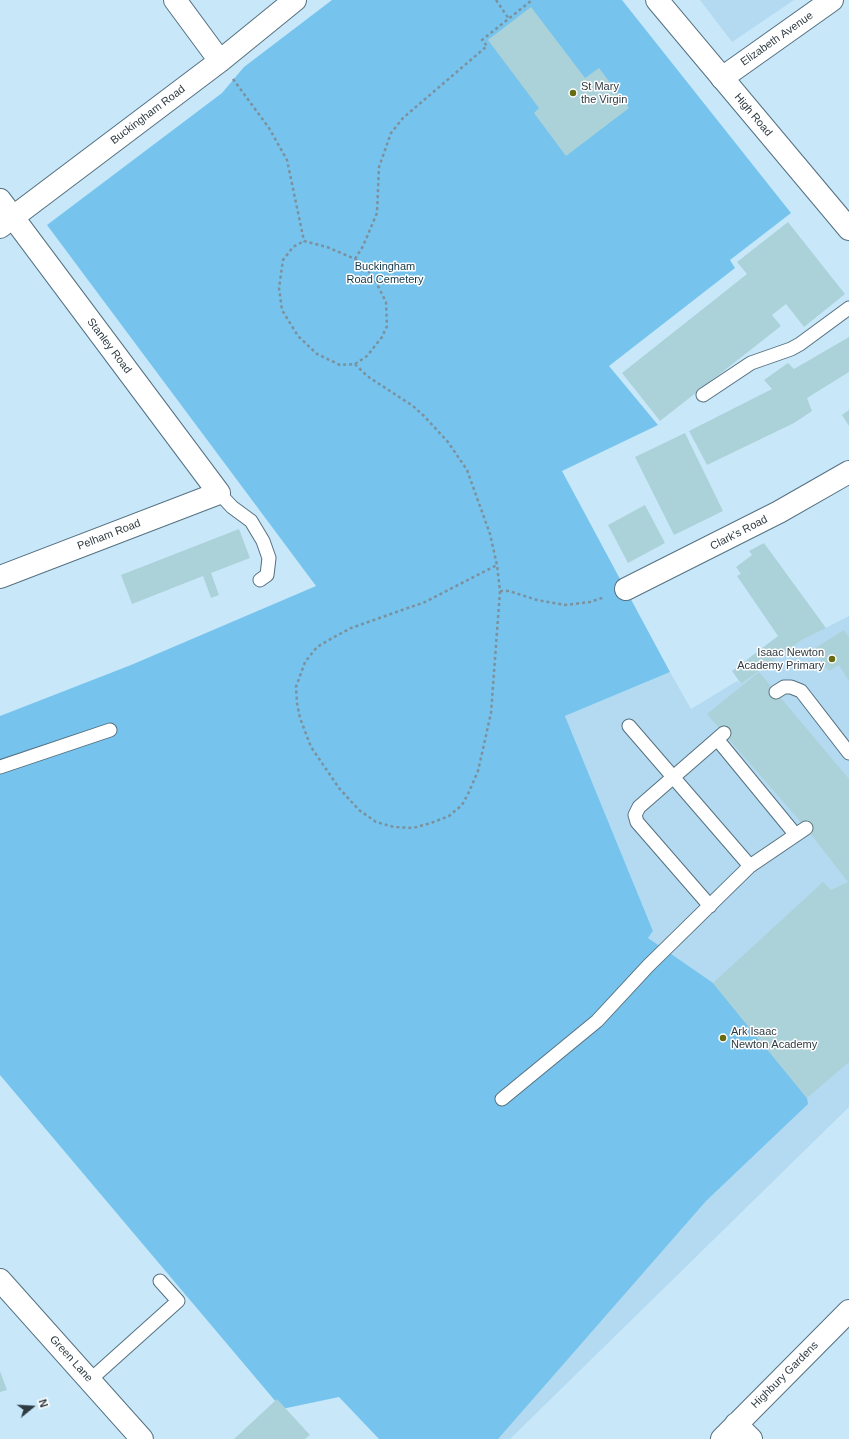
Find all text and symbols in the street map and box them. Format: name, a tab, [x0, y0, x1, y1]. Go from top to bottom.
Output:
street label: Elizabeth Avenue	[738, 9, 816, 69]
place label: St Mary the Virgin	[581, 80, 627, 106]
street label: Buckingham Road	[108, 83, 188, 147]
marker: St Mary the Virgin	[568, 88, 578, 98]
street label: High Road	[731, 91, 775, 139]
park label: Buckingham Road Cemetery	[346, 260, 424, 286]
street label: Stanley Road	[84, 316, 134, 376]
street label: Clark's Road	[708, 513, 770, 553]
street label: Pelham Road	[76, 517, 142, 553]
place label: Isaac Newton Academy Primary	[737, 646, 824, 672]
marker: Isaac Newton Academy Primary	[827, 654, 837, 664]
place label: Ark Isaac Newton Academy	[731, 1025, 817, 1051]
marker: Ark Isaac Newton Academy	[718, 1033, 728, 1043]
street label: Green Lane	[47, 1333, 95, 1385]
street label: Highbury Gardens	[749, 1339, 821, 1411]
north arrow	[12, 1387, 52, 1427]
text: N	[36, 1398, 50, 1409]

